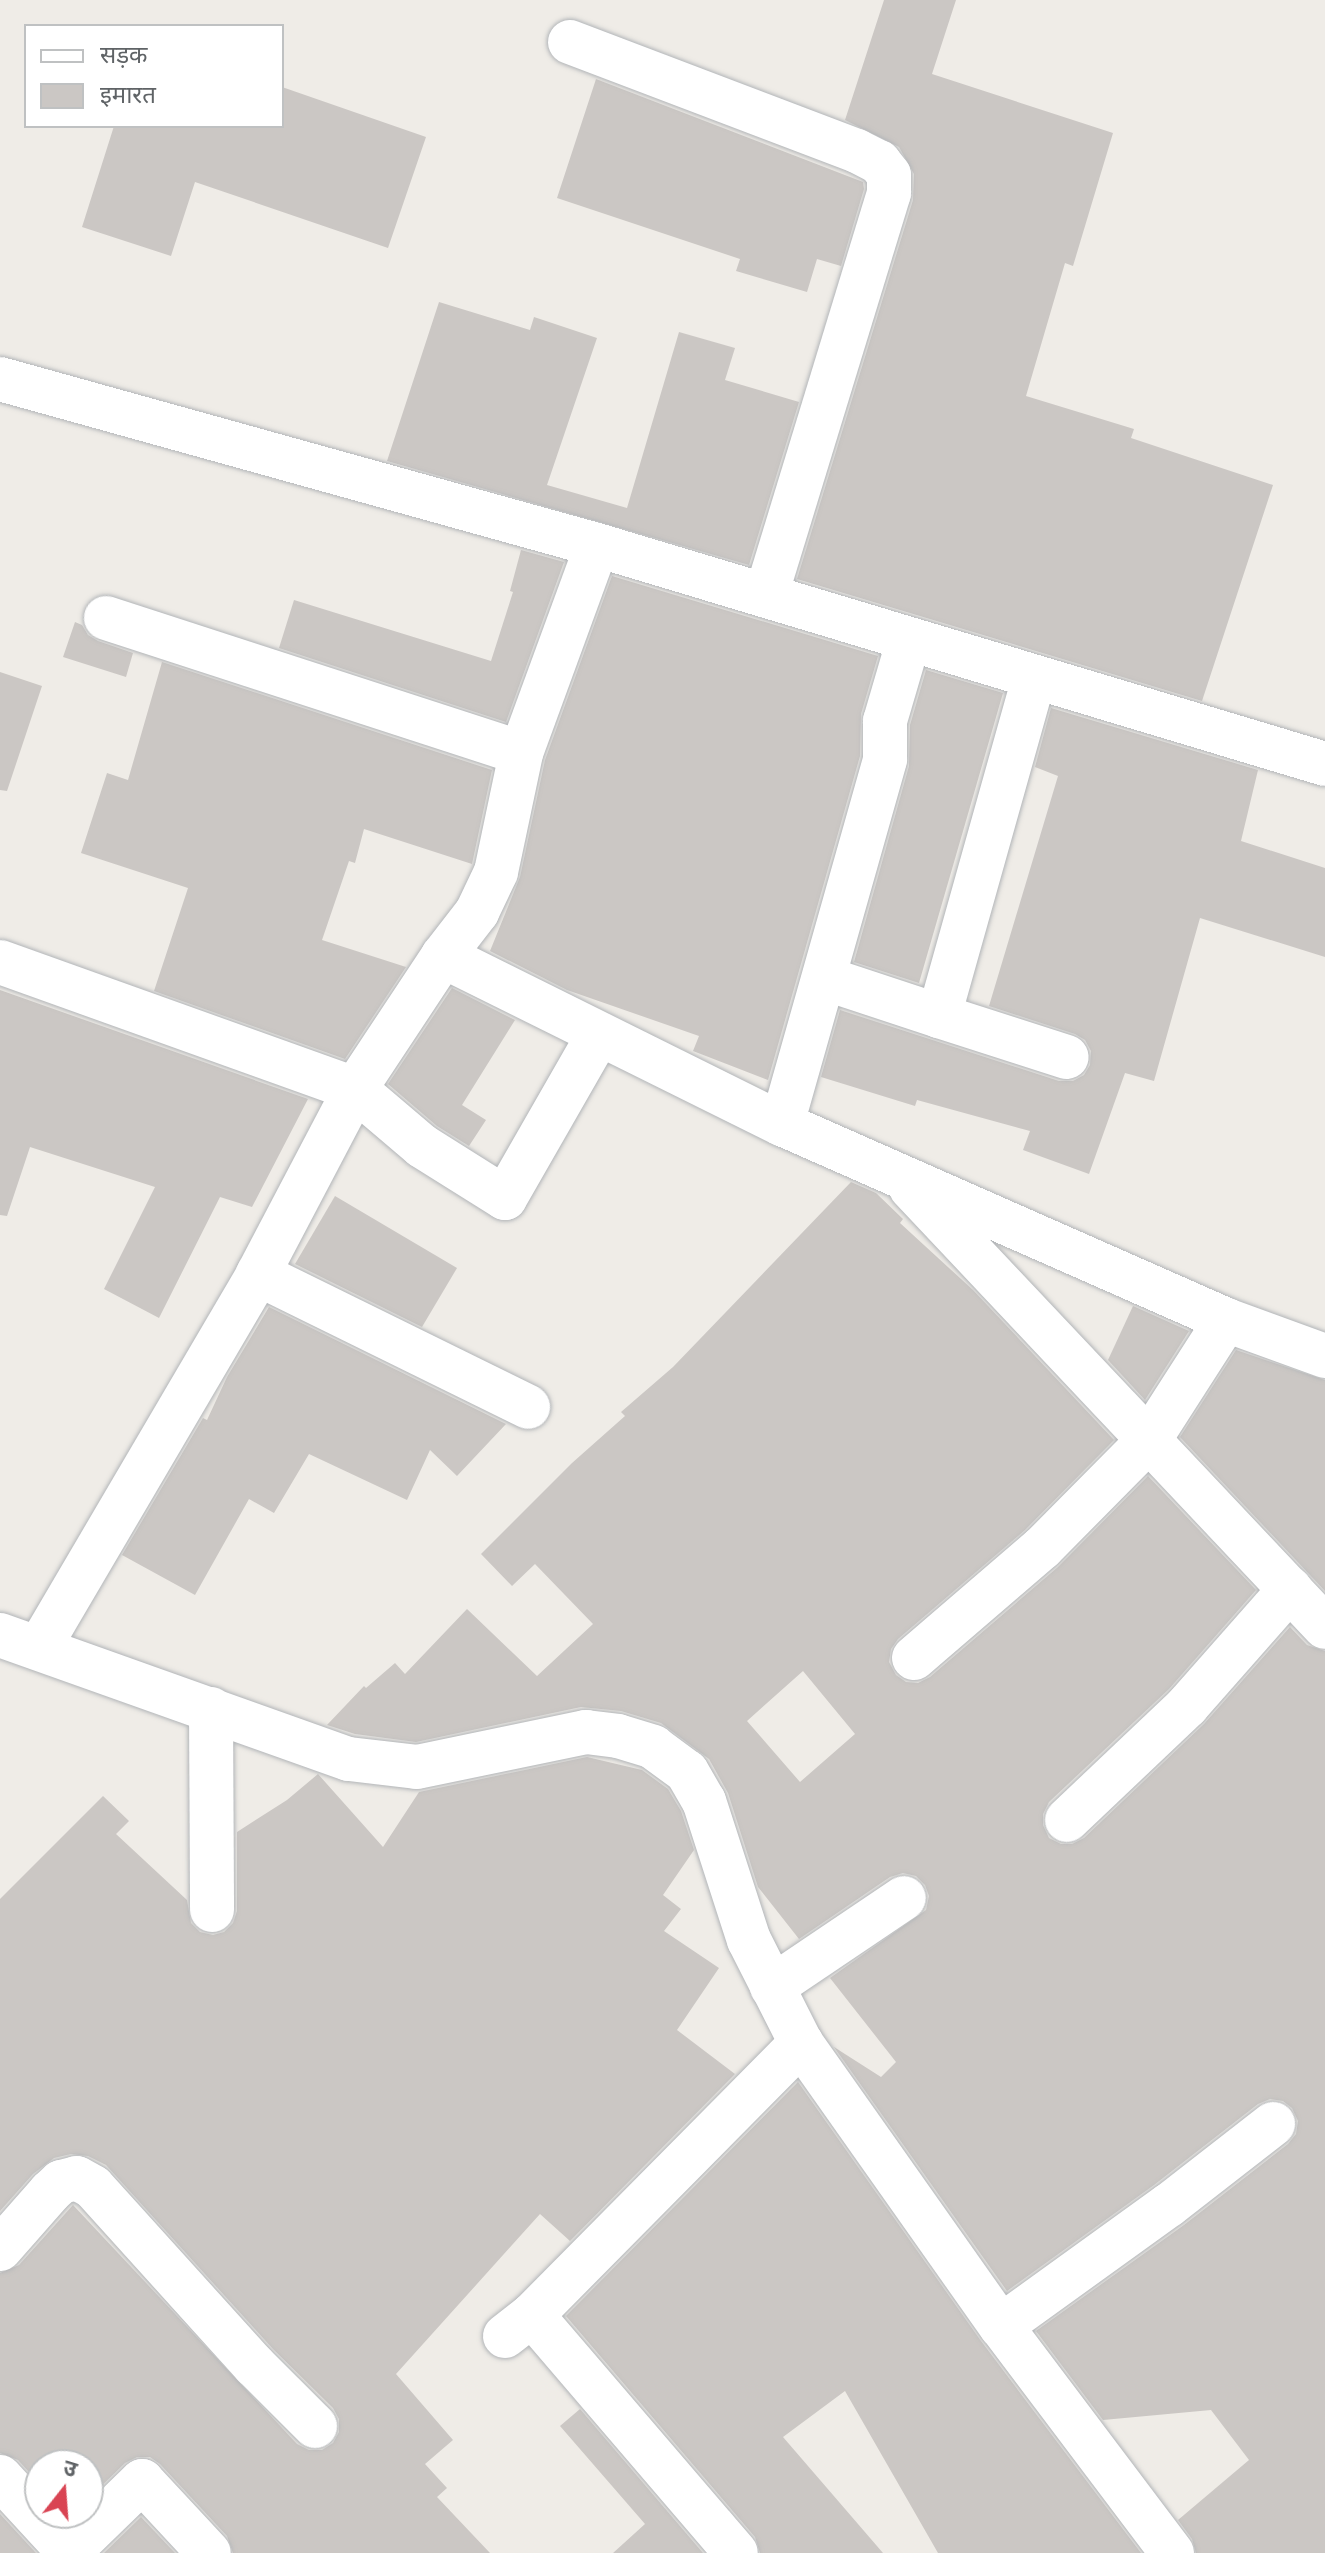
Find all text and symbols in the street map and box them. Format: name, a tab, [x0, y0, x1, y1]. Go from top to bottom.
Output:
legend	[24, 24, 284, 128]
text: सड़क	[100, 39, 148, 69]
text: इमारत	[100, 79, 156, 109]
north arrow	[24, 2449, 104, 2529]
text: उ	[60, 2453, 81, 2483]

